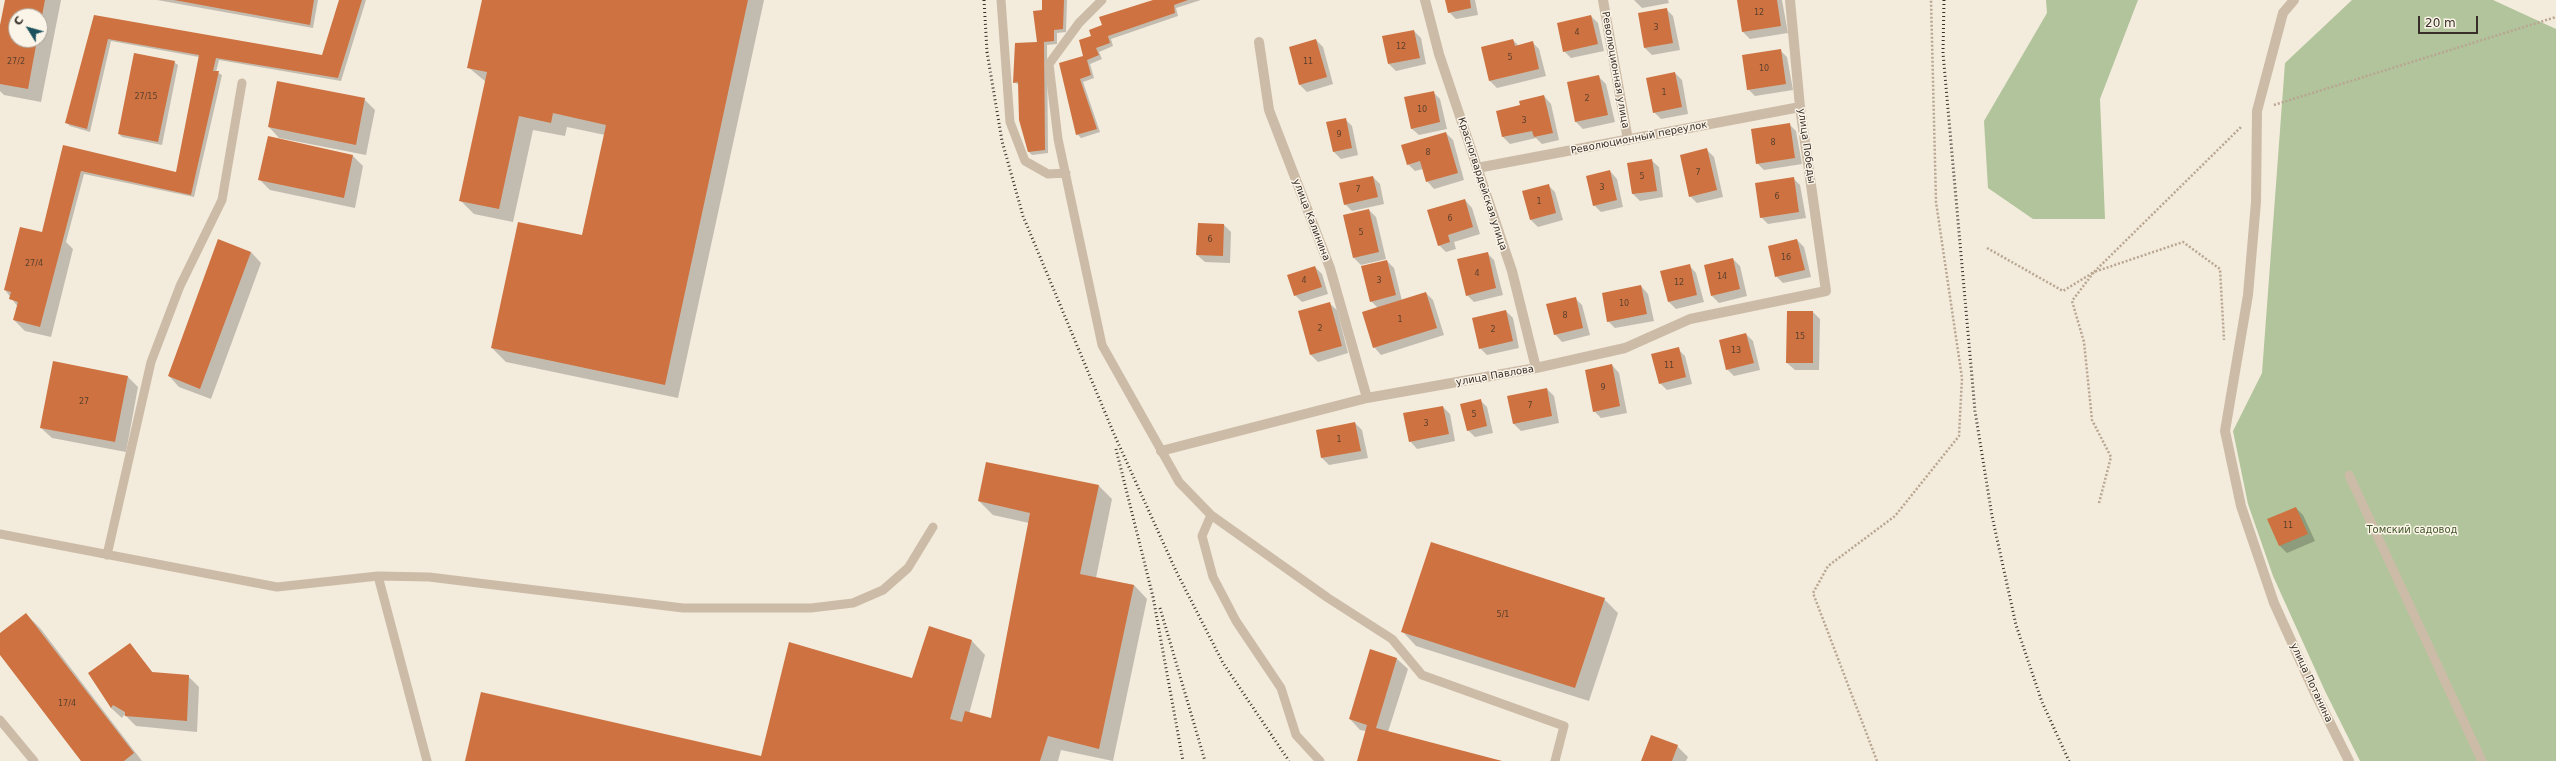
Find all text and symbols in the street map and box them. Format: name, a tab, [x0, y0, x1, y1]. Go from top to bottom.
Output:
north arrow	[8, 8, 48, 48]
house number: 12	[1754, 8, 1764, 18]
scale bar	[2420, 8, 2480, 34]
street label: Революционная улица	[1599, 11, 1631, 129]
text: С	[11, 14, 26, 28]
text: 20 m	[2425, 16, 2456, 30]
house number: 3	[1653, 23, 1659, 33]
house number: 4	[1574, 28, 1580, 38]
house number: 12	[1396, 42, 1406, 52]
house number: 5	[1507, 53, 1513, 63]
house number: 27/2	[7, 57, 25, 67]
house number: 11	[1303, 57, 1313, 67]
house number: 10	[1759, 64, 1769, 74]
house number: 1	[1661, 88, 1667, 98]
house number: 27/15	[134, 92, 158, 102]
house number: 2	[1584, 94, 1590, 104]
house number: 10	[1417, 105, 1427, 115]
street label: улица Победы	[1795, 108, 1817, 184]
street label: Красногвардейская улица	[1455, 116, 1509, 252]
house number: 3	[1521, 116, 1527, 126]
street label: Революционный переулок	[1570, 119, 1708, 157]
house number: 9	[1336, 130, 1342, 140]
house number: 8	[1770, 138, 1776, 148]
house number: 8	[1425, 148, 1431, 158]
house number: 7	[1695, 168, 1701, 178]
house number: 5	[1639, 172, 1645, 182]
street label: улица Калинина	[1290, 177, 1332, 263]
house number: 3	[1599, 183, 1605, 193]
house number: 7	[1355, 185, 1361, 195]
house number: 6	[1774, 192, 1780, 202]
house number: 1	[1536, 197, 1542, 207]
house number: 6	[1447, 214, 1453, 224]
house number: 5	[1358, 228, 1364, 238]
house number: 6	[1207, 235, 1213, 245]
house number: 16	[1781, 253, 1791, 263]
house number: 27/4	[25, 259, 43, 269]
house number: 4	[1474, 269, 1480, 279]
house number: 14	[1717, 272, 1727, 282]
house number: 4	[1301, 276, 1307, 286]
house number: 3	[1376, 276, 1382, 286]
house number: 12	[1674, 278, 1684, 288]
house number: 10	[1619, 299, 1629, 309]
house number: 8	[1562, 311, 1568, 321]
house number: 1	[1397, 315, 1403, 325]
house number: 2	[1317, 324, 1323, 334]
house number: 2	[1490, 325, 1496, 335]
house number: 15	[1795, 332, 1805, 342]
house number: 13	[1731, 346, 1741, 356]
house number: 11	[1664, 361, 1674, 371]
street label: улица Павлова	[1455, 363, 1535, 389]
house number: 9	[1600, 383, 1606, 393]
house number: 27	[79, 397, 89, 407]
house number: 7	[1527, 401, 1533, 411]
house number: 5	[1471, 410, 1477, 420]
house number: 3	[1423, 419, 1429, 429]
house number: 1	[1336, 435, 1342, 445]
house number: 11	[2283, 521, 2293, 531]
park label: Томский садовод	[2366, 524, 2458, 536]
house number: 5/1	[1497, 610, 1509, 620]
street label: улица Потанина	[2287, 641, 2335, 725]
house number: 17/4	[58, 699, 76, 709]

